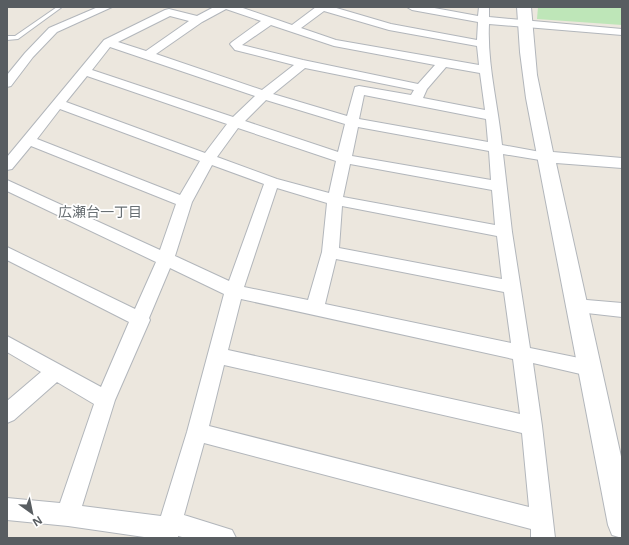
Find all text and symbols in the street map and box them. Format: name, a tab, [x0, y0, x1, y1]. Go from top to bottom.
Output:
district label: 広瀬台一丁目	[58, 202, 142, 221]
north arrow	[12, 493, 52, 533]
text: N	[30, 513, 46, 531]

